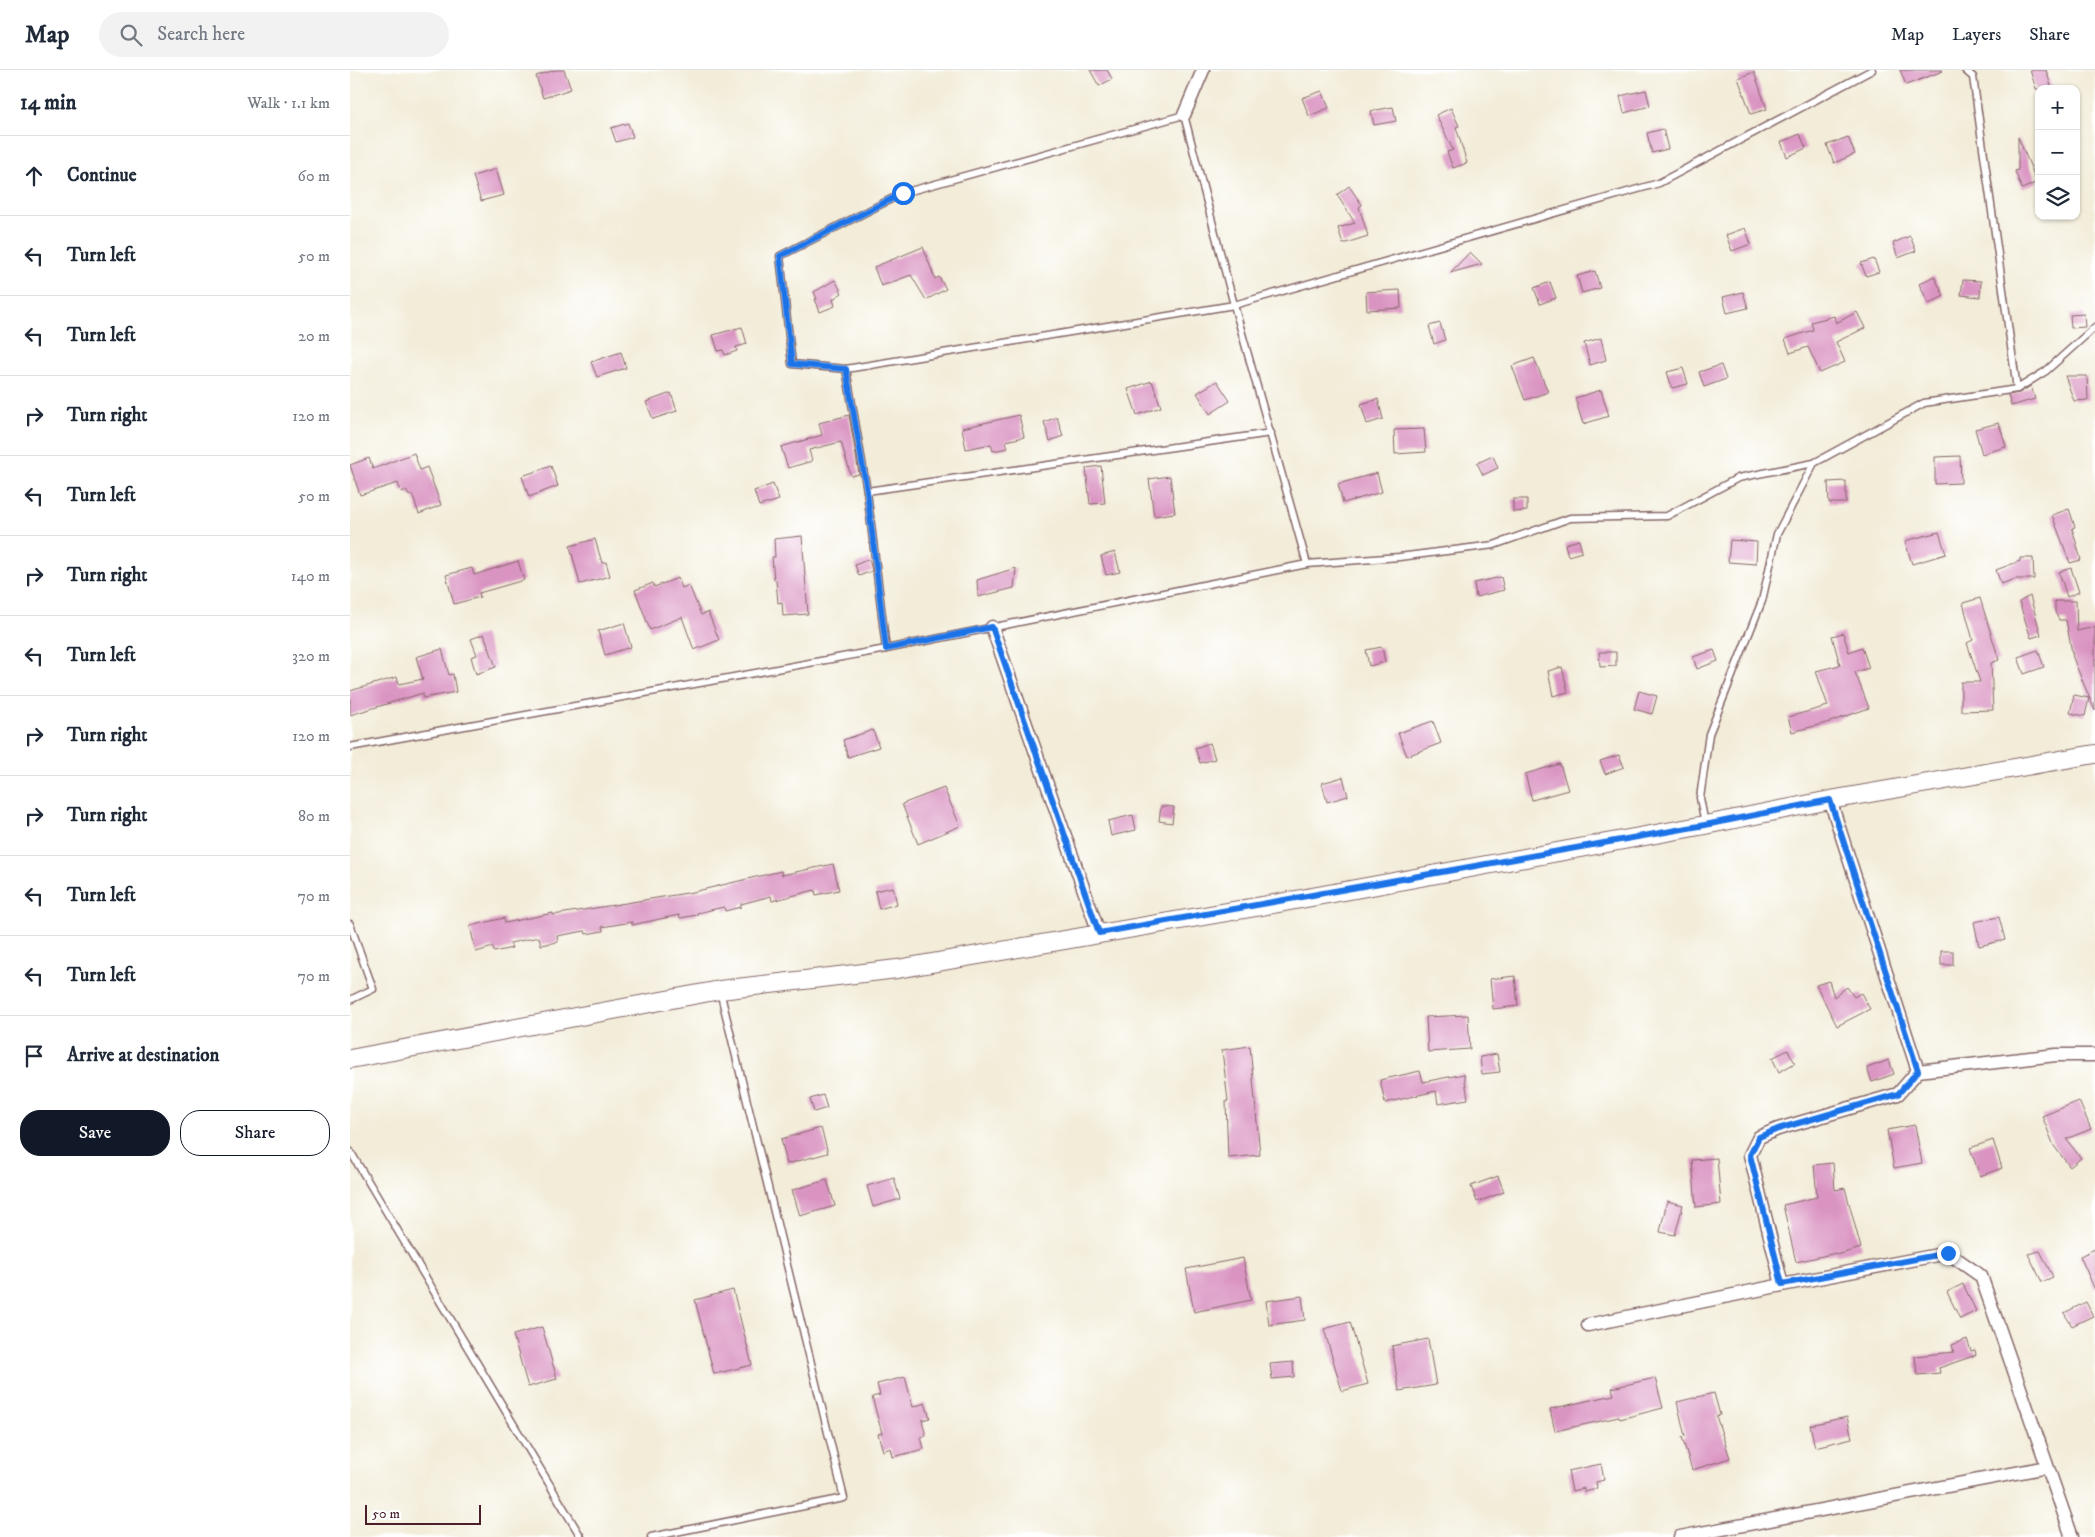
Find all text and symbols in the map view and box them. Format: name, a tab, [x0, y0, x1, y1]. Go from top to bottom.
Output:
search box	[99, 12, 449, 57]
text: Map	[25, 20, 69, 50]
icon: search	[117, 21, 145, 49]
text: Search here	[157, 23, 245, 46]
text: Map	[1891, 24, 1924, 46]
text: Layers	[1952, 24, 2001, 46]
text: Share	[2029, 24, 2070, 46]
map controls	[2035, 85, 2080, 220]
button: +	[2035, 85, 2080, 130]
text: 14 min	[20, 90, 76, 116]
text: Walk · 1.1 km	[247, 93, 330, 113]
button: −	[2035, 130, 2080, 175]
icon: ahead	[20, 162, 48, 190]
text: Continue	[67, 164, 137, 187]
text: 60 m	[298, 166, 330, 186]
button: layers	[2035, 175, 2080, 220]
route start	[892, 182, 915, 205]
icon: left	[20, 242, 48, 270]
text: Turn left	[67, 244, 136, 267]
text: 50 m	[298, 246, 330, 266]
icon: left	[20, 322, 48, 350]
text: Turn left	[67, 324, 136, 347]
text: 20 m	[298, 326, 330, 346]
icon: right	[20, 402, 48, 430]
text: Turn right	[67, 404, 147, 427]
text: 120 m	[292, 406, 330, 426]
icon: left	[20, 482, 48, 510]
text: Turn left	[67, 484, 136, 507]
text: 50 m	[298, 486, 330, 506]
icon: right	[20, 562, 48, 590]
text: Turn right	[67, 564, 147, 587]
text: 140 m	[291, 566, 330, 586]
icon: left	[20, 642, 48, 670]
text: Turn left	[67, 644, 136, 667]
text: 320 m	[292, 646, 330, 666]
icon: right	[20, 722, 48, 750]
text: Turn right	[67, 724, 147, 747]
text: 120 m	[292, 726, 330, 746]
icon: right	[20, 802, 48, 830]
text: Turn right	[67, 804, 147, 827]
text: 80 m	[298, 806, 330, 826]
icon: left	[20, 882, 48, 910]
text: Turn left	[67, 884, 136, 907]
text: 70 m	[298, 886, 330, 906]
icon: left	[20, 962, 48, 990]
text: Turn left	[67, 964, 136, 987]
text: 70 m	[298, 966, 330, 986]
icon: arrive	[20, 1042, 48, 1070]
text: Arrive at destination	[67, 1044, 219, 1067]
button: Save	[20, 1110, 170, 1156]
button: Share	[180, 1110, 330, 1156]
route end	[1937, 1242, 1960, 1265]
scale bar	[365, 1502, 481, 1525]
text: 50 m	[372, 1505, 400, 1523]

